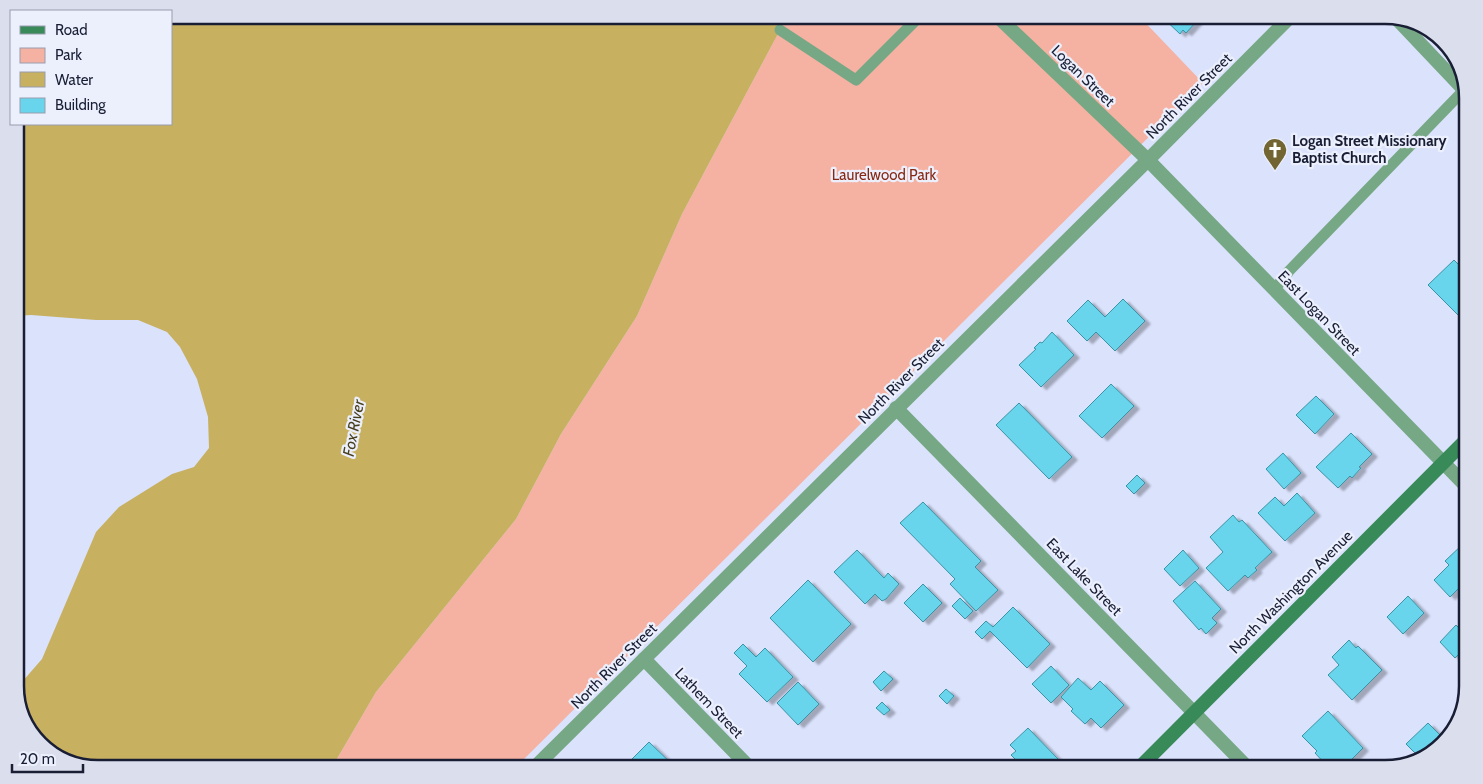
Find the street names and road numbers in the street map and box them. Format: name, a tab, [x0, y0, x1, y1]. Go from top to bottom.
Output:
street label: Logan Street	[1048, 42, 1118, 110]
street label: North River Street	[1142, 49, 1236, 143]
street label: East Logan Street	[1274, 267, 1364, 359]
street label: North River Street	[854, 334, 948, 428]
street label: North Washington Avenue	[1226, 526, 1357, 657]
street label: East Lake Street	[1042, 534, 1126, 620]
street label: North River Street	[567, 619, 661, 713]
street label: Lathem Street	[671, 664, 747, 742]

